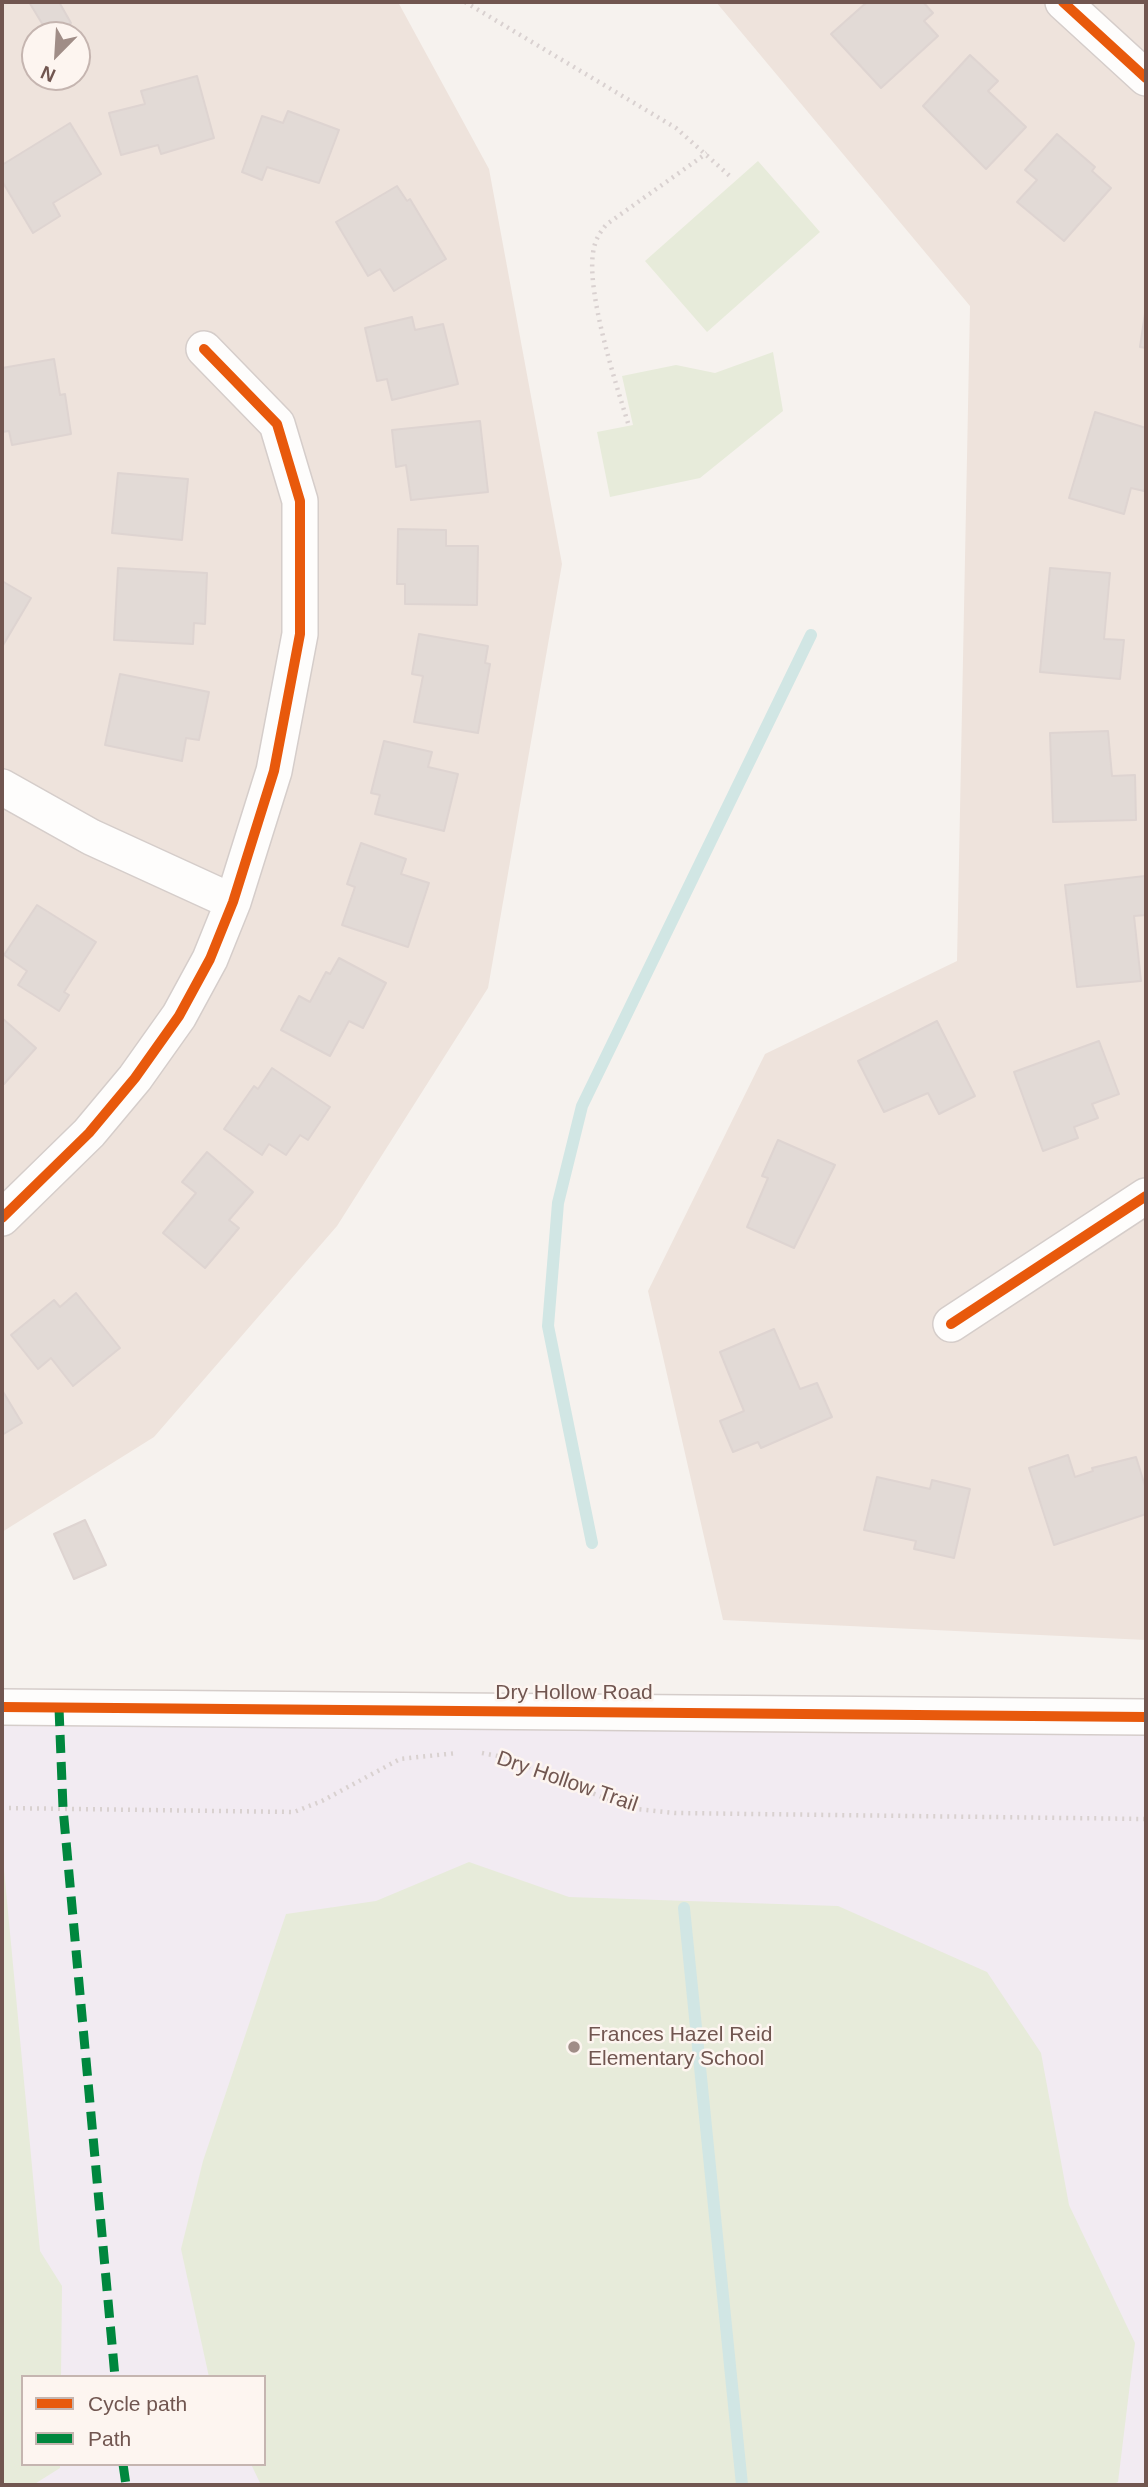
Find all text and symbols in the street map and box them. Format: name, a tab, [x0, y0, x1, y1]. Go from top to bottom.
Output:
north arrow	[21, 21, 91, 91]
text: N	[38, 61, 59, 86]
street label: Dry Hollow Road	[495, 1680, 653, 1706]
street label: Dry Hollow Trail	[493, 1746, 641, 1818]
place label: Frances Hazel Reid Elementary School	[588, 2022, 772, 2072]
marker: Frances Hazel Reid Elementary School	[566, 2039, 582, 2055]
legend	[21, 2375, 266, 2466]
text: Cycle path	[88, 2392, 187, 2415]
text: Path	[88, 2427, 131, 2450]

